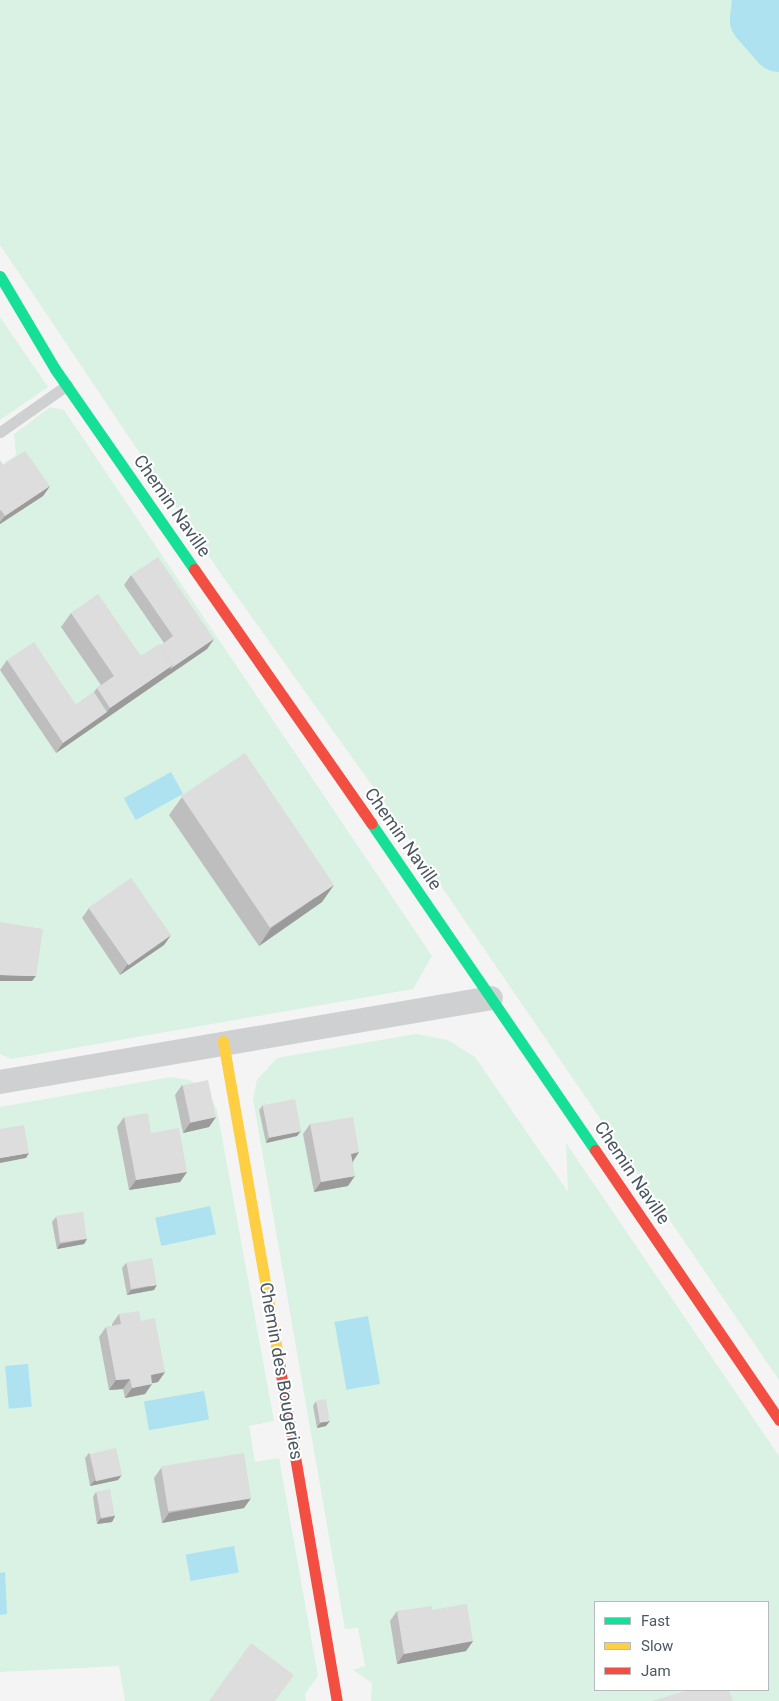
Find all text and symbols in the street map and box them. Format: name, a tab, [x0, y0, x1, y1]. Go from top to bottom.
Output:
street label: Chemin Naville	[129, 451, 215, 561]
street label: Chemin Naville	[360, 784, 446, 894]
street label: Chemin Naville	[590, 1117, 674, 1229]
street label: Chemin des Bougeries	[255, 1281, 307, 1461]
legend	[594, 1601, 769, 1691]
text: Fast	[641, 1612, 670, 1630]
text: Slow	[641, 1637, 673, 1655]
text: Jam	[641, 1662, 671, 1680]

